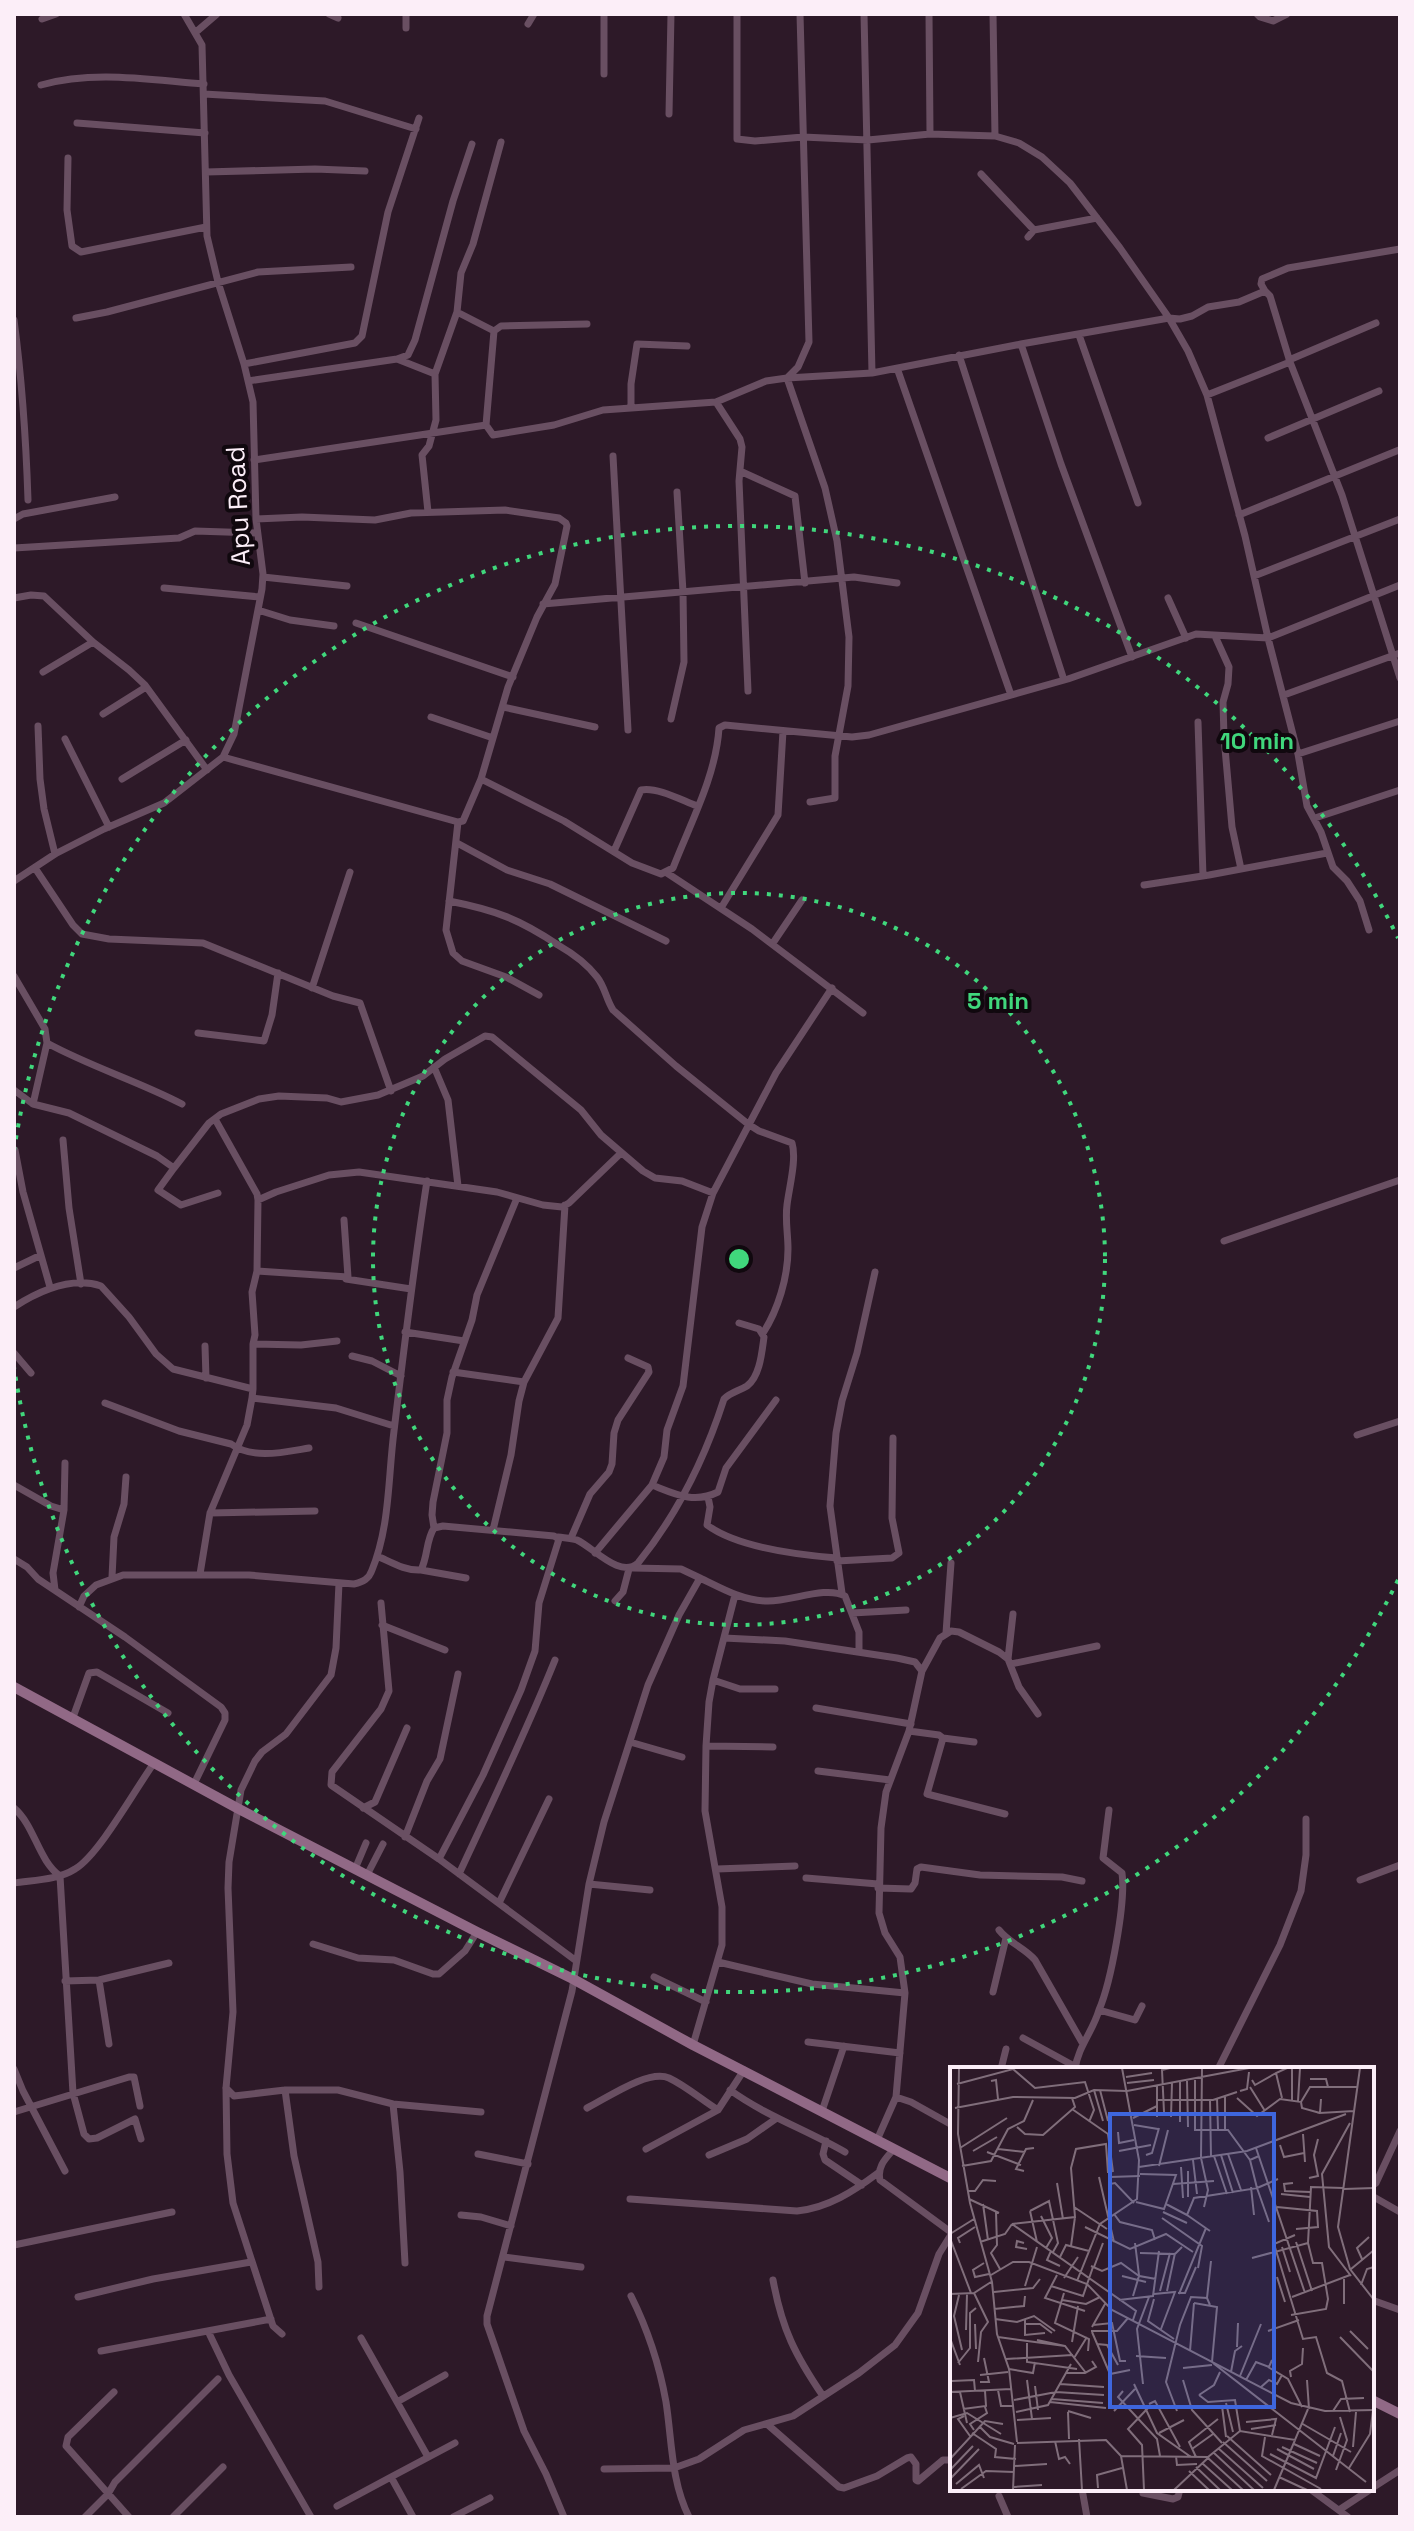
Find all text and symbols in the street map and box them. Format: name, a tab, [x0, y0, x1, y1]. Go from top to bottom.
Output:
street label: Apu Road	[218, 445, 258, 567]
text: 10 min	[1220, 725, 1294, 756]
text: 5 min	[967, 985, 1029, 1016]
centre of rings	[725, 1245, 753, 1273]
inset map	[950, 2067, 1374, 2491]

